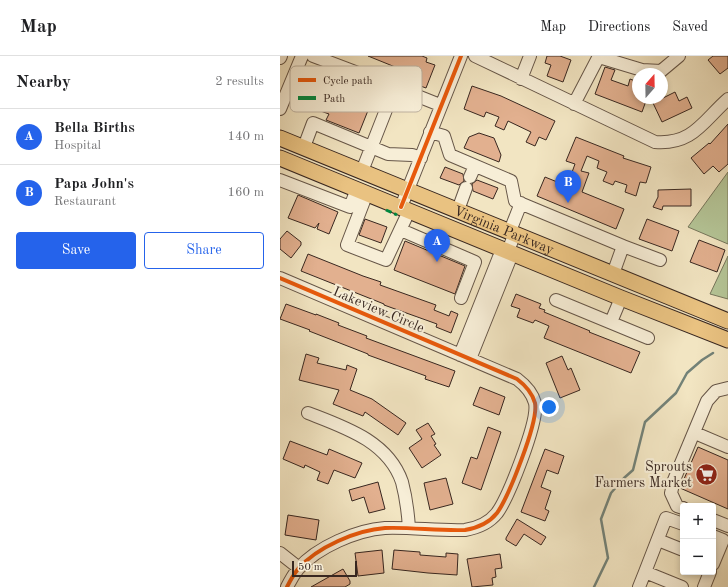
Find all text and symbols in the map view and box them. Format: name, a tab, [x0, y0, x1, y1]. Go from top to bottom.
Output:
text: Map	[20, 18, 57, 37]
text: Map	[540, 20, 566, 34]
text: Directions	[588, 20, 650, 34]
text: Saved	[672, 20, 708, 34]
legend	[290, 66, 422, 112]
north arrow	[632, 68, 668, 104]
text: Nearby	[16, 74, 71, 91]
text: 2 results	[215, 75, 264, 88]
text: Cycle path	[323, 76, 373, 87]
text: Path	[323, 94, 345, 105]
text: Bella Births	[54, 121, 135, 136]
text: A	[24, 130, 34, 143]
text: 140 m	[227, 130, 264, 143]
text: Hospital	[54, 139, 101, 152]
pin: B	[555, 170, 581, 203]
text: Papa John's	[54, 177, 134, 192]
text: B	[24, 186, 34, 199]
text: 160 m	[227, 186, 264, 199]
text: Restaurant	[54, 195, 116, 208]
street label: Virginia Parkway	[452, 204, 556, 257]
pin: A	[424, 229, 450, 262]
button: Save	[16, 232, 136, 269]
button: Share	[144, 232, 264, 269]
street label: Lakeview Circle	[331, 284, 426, 335]
your location	[539, 397, 559, 417]
place label: Sprouts Farmers Market	[594, 460, 692, 490]
supermarket icon: Sprouts Farmers Market	[694, 461, 720, 487]
map controls	[680, 503, 716, 575]
button: +	[680, 503, 716, 539]
button: −	[680, 539, 716, 575]
scale bar	[292, 559, 357, 578]
text: 50 m	[298, 562, 323, 573]

